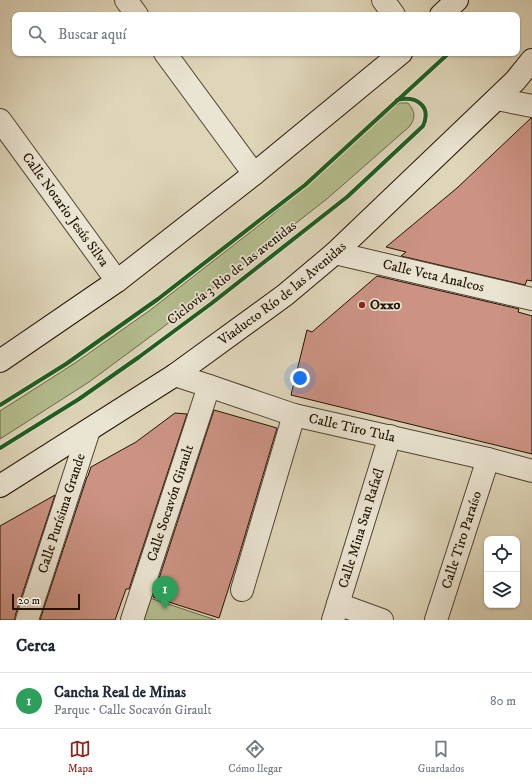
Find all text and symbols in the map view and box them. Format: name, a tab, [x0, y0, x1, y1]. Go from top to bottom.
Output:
search box	[12, 12, 520, 56]
icon: search	[26, 23, 48, 45]
text: Buscar aquí	[58, 25, 126, 44]
street label: Calle Notario Jesús Silva	[18, 149, 113, 271]
street label: Ciclovía 3 Rio de las avenidas	[164, 217, 301, 329]
street label: Viaducto Río de las Avenidas	[214, 238, 350, 350]
street label: Calle Veta Analcos	[381, 255, 486, 297]
place label: Oxxo	[370, 296, 401, 314]
marker: Oxxo	[357, 300, 367, 310]
your location	[290, 368, 310, 388]
street label: Calle Tiro Tula	[307, 410, 397, 447]
street label: Calle Socavón Girault	[143, 442, 198, 564]
street label: Calle Purísima Grande	[34, 451, 90, 576]
street label: Calle Mina San Rafaél	[334, 465, 389, 590]
street label: Calle Tiro Paraíso	[438, 489, 486, 591]
map controls	[484, 536, 520, 608]
button: locate	[484, 536, 520, 572]
button: layers	[484, 572, 520, 608]
pin: 1	[152, 576, 178, 609]
scale bar	[12, 592, 80, 611]
text: 20 m	[18, 594, 40, 608]
text: Cerca	[16, 635, 55, 657]
text: Cancha Real de Minas	[54, 683, 186, 702]
text: 1	[27, 693, 31, 709]
text: 80 m	[490, 693, 516, 709]
text: Parque · Calle Socavón Girault	[54, 702, 212, 718]
tab: Mapa	[68, 738, 93, 776]
tab: Cómo llegar	[228, 738, 282, 776]
tab: Guardados	[418, 738, 464, 776]

